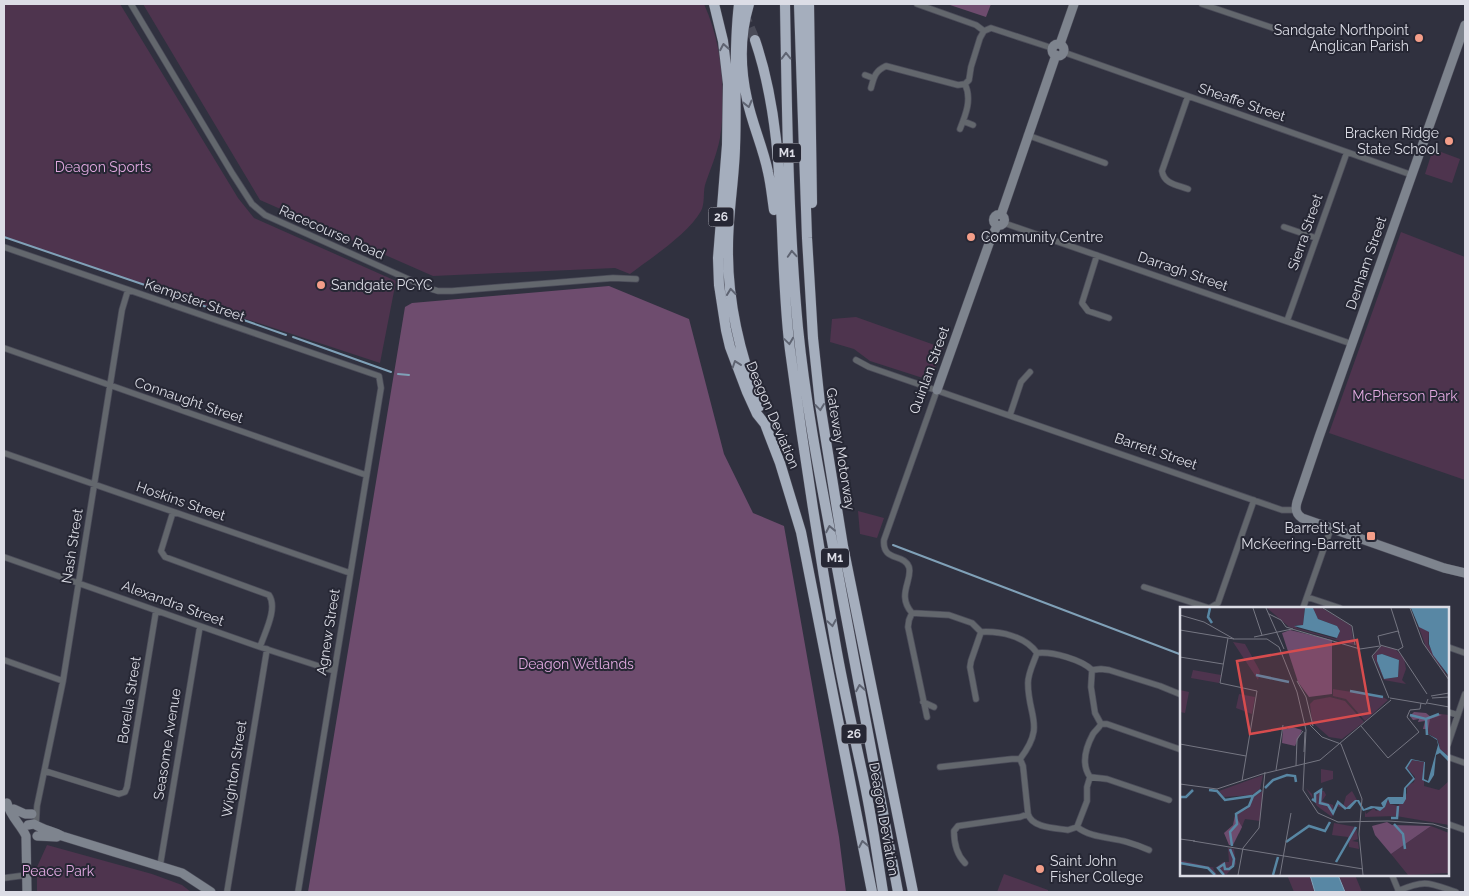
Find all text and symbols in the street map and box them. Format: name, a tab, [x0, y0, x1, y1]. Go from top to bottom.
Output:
place label: Sandgate Northpoint Anglican Parish	[1274, 22, 1409, 54]
marker: Sandgate Northpoint Anglican Parish	[1413, 32, 1425, 44]
one-way arrow	[720, 43, 730, 51]
one-way arrow	[781, 52, 791, 60]
street label: Sheaffe Street	[1196, 80, 1288, 124]
one-way arrow	[742, 99, 753, 108]
place label: Bracken Ridge State School	[1345, 125, 1439, 157]
marker: Bracken Ridge State School	[1443, 135, 1455, 147]
road number: M1	[773, 144, 801, 162]
park label: Deagon Sports	[55, 159, 151, 175]
street label: Sierra Street	[1284, 191, 1326, 272]
street label: Racecourse Road	[277, 202, 387, 262]
road number: 26	[708, 208, 734, 226]
street label: Denham Street	[1343, 214, 1390, 312]
place label: Community Centre	[981, 229, 1103, 245]
marker: Community Centre	[965, 231, 977, 243]
street label: Darragh Street	[1136, 248, 1230, 294]
one-way arrow	[787, 249, 798, 257]
street label: Kempster Street	[143, 275, 247, 325]
place label: Sandgate PCYC	[331, 277, 433, 293]
marker: Sandgate PCYC	[315, 279, 327, 291]
one-way arrow	[725, 288, 736, 296]
street label: Quinlan Street	[906, 324, 952, 416]
one-way arrow	[783, 338, 794, 346]
street label: Deagon Deviation	[743, 359, 803, 471]
one-way arrow	[732, 361, 742, 369]
street label: Connaught Street	[132, 374, 246, 426]
street label: Gateway Motorway	[823, 387, 859, 512]
park label: McPherson Park	[1352, 388, 1458, 404]
one-way arrow	[814, 403, 825, 411]
street label: Barrett Street	[1113, 429, 1200, 473]
street label: Hoskins Street	[134, 478, 228, 524]
street label: Nash Street	[58, 507, 86, 585]
place label: Barrett St at McKeering-Barrett	[1241, 520, 1361, 552]
one-way arrow	[825, 524, 835, 533]
marker: Barrett St at McKeering-Barrett	[1365, 530, 1377, 542]
road number: M1	[821, 548, 849, 568]
street label: Alexandra Street	[120, 577, 227, 629]
street label: Agnew Street	[313, 587, 343, 676]
inset map	[1180, 607, 1449, 876]
one-way arrow	[827, 619, 837, 628]
street label: Borella Street	[114, 655, 144, 745]
park label: Deagon Wetlands	[518, 656, 634, 672]
one-way arrow	[856, 684, 866, 693]
street label: Seasome Avenue	[150, 687, 184, 801]
street label: Wighton Street	[218, 719, 250, 819]
road number: 26	[842, 724, 866, 744]
street label: Deagon Deviation	[866, 761, 902, 877]
one-way arrow	[858, 840, 868, 849]
place label: Saint John Fisher College	[1050, 853, 1143, 885]
park label: Peace Park	[22, 863, 95, 879]
marker: Saint John Fisher College	[1034, 863, 1046, 875]

